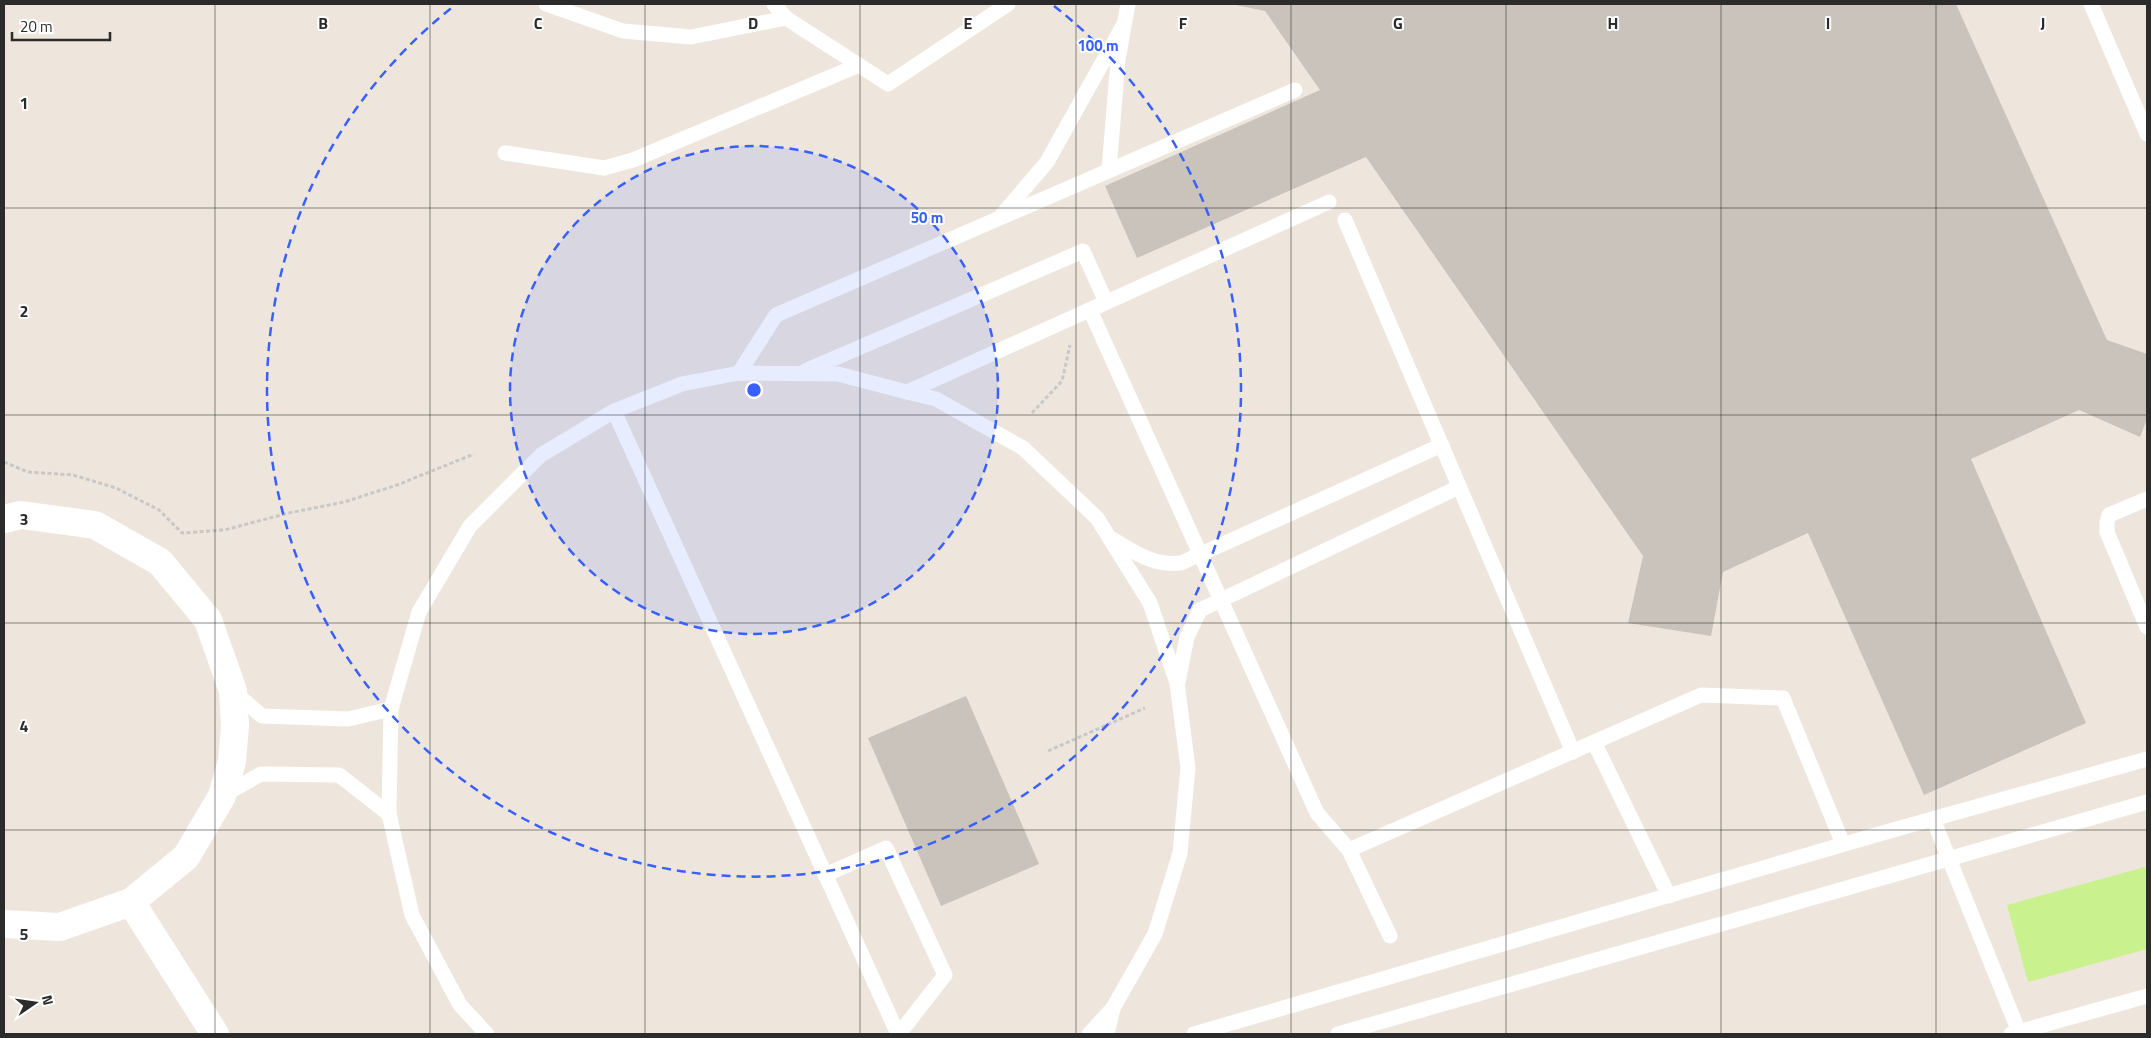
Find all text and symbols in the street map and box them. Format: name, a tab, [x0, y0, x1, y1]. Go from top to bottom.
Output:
scale bar	[12, 10, 110, 42]
text: B	[318, 11, 328, 35]
text: C	[534, 11, 543, 35]
text: D	[748, 11, 758, 35]
text: E	[964, 11, 973, 35]
text: F	[1179, 11, 1188, 35]
text: G	[1393, 11, 1403, 35]
text: H	[1608, 11, 1618, 35]
text: I	[1826, 11, 1830, 35]
text: J	[2041, 11, 2045, 35]
text: 20 m	[20, 15, 53, 38]
text: 100 m	[1077, 34, 1119, 57]
text: 1	[20, 91, 28, 115]
text: 50 m	[911, 206, 943, 229]
text: 2	[20, 299, 28, 323]
centre of rings	[745, 381, 763, 399]
text: 3	[20, 507, 28, 531]
text: 4	[20, 714, 29, 738]
text: 5	[20, 922, 29, 946]
north arrow	[10, 978, 60, 1028]
text: N	[37, 993, 59, 1007]

